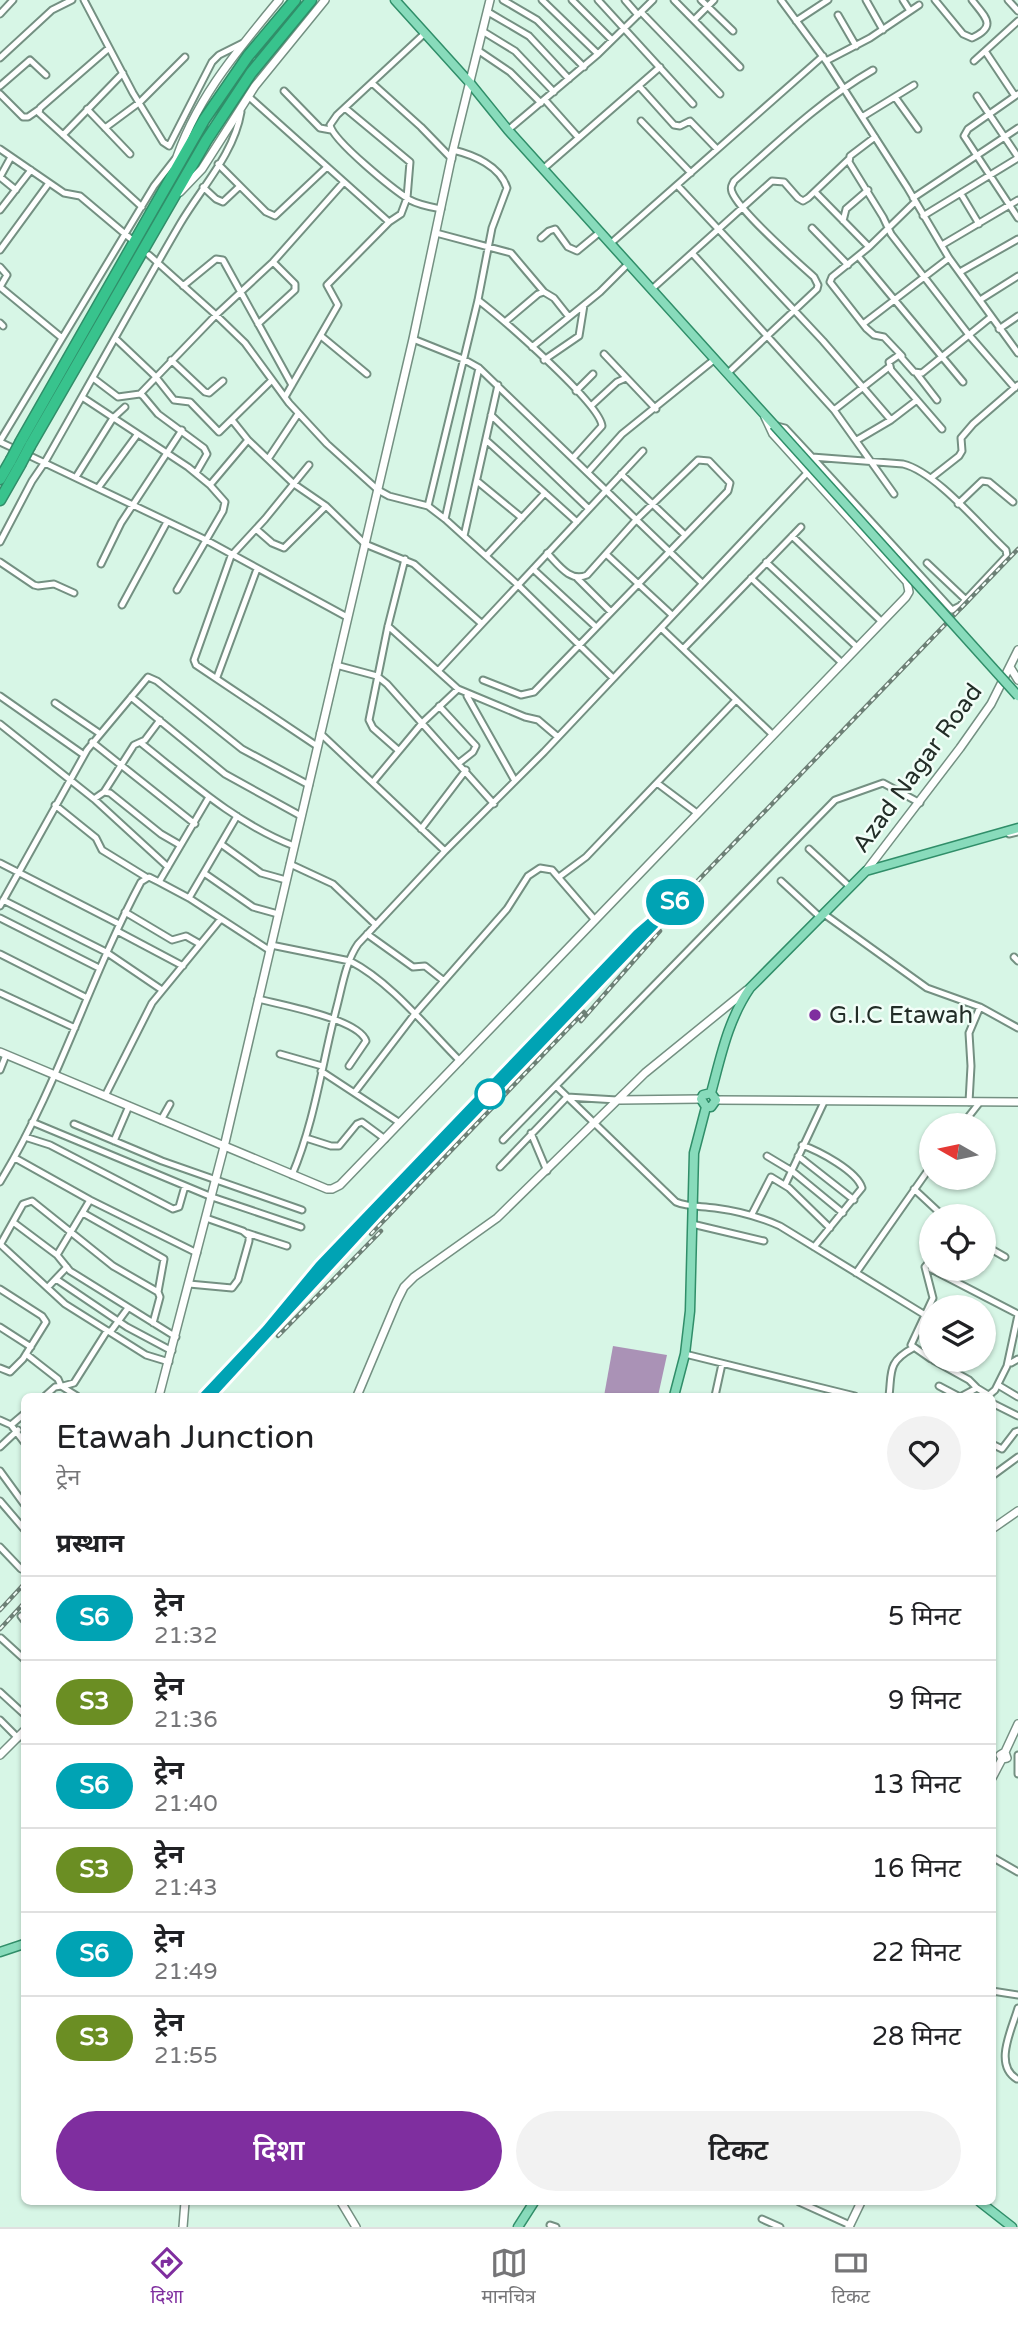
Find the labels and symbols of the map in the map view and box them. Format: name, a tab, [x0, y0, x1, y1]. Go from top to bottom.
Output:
street label: Azad Nagar Road	[846, 678, 988, 858]
line badge: S6	[644, 879, 706, 925]
place label: G.I.C Etawah	[829, 1001, 973, 1030]
marker: G.I.C Etawah	[807, 1007, 823, 1023]
unlabelled marker	[475, 1079, 505, 1109]
north arrow	[919, 1113, 996, 1190]

